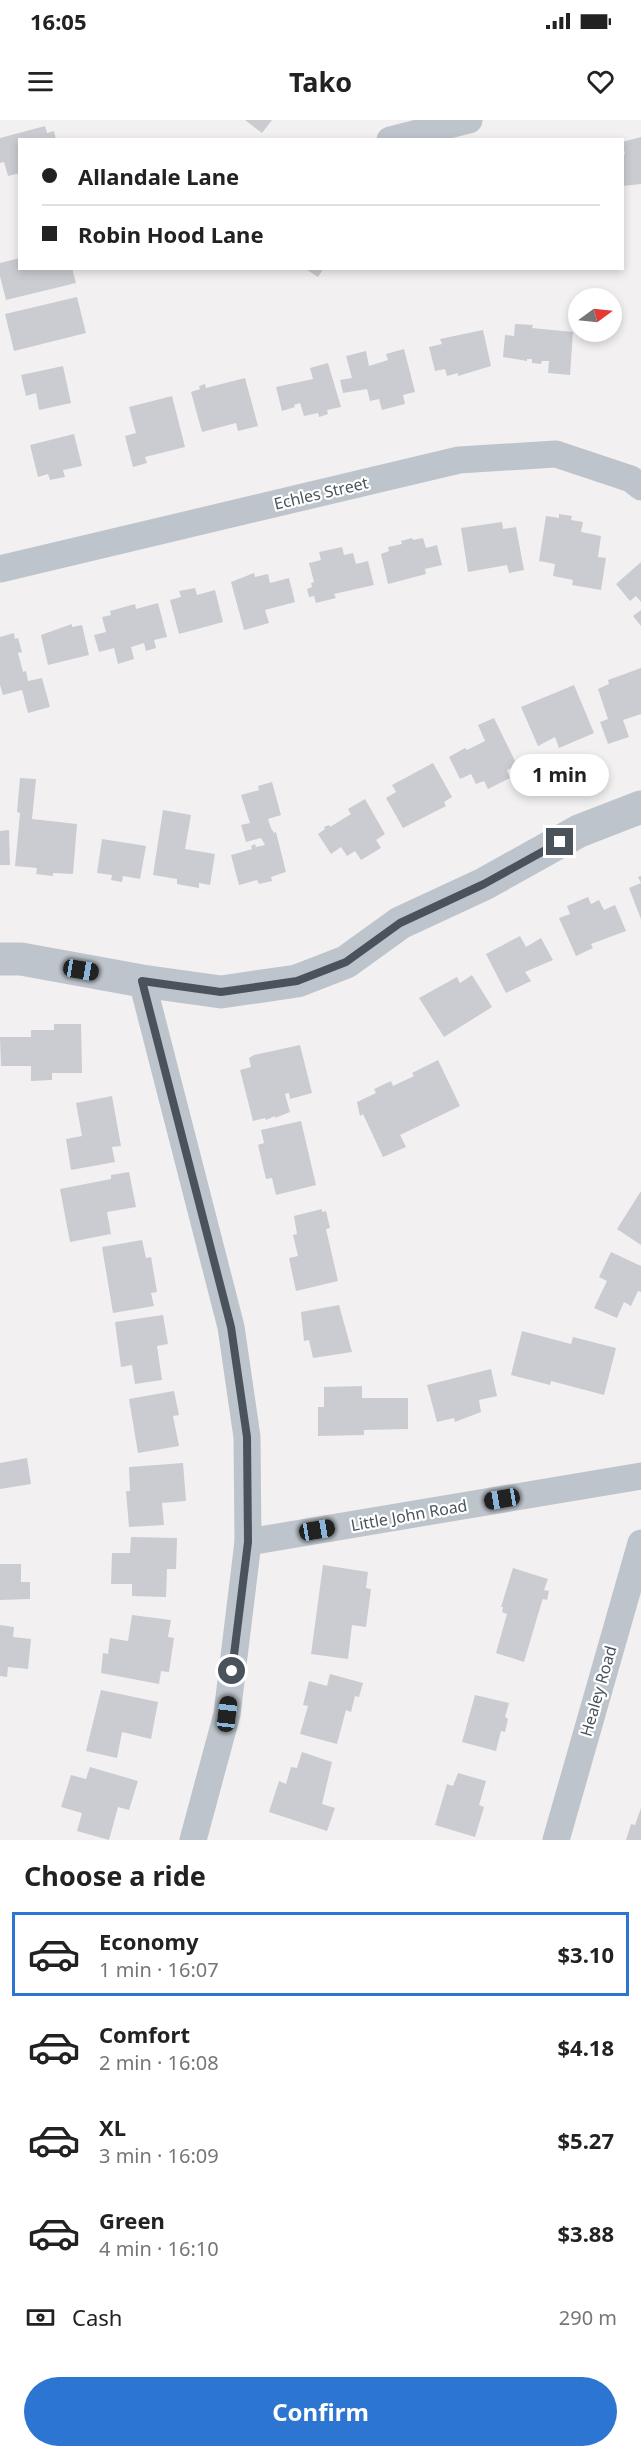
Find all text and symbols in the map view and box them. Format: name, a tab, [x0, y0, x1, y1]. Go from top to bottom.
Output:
text: 16:05	[30, 6, 87, 36]
text: Tako	[289, 63, 352, 100]
icon: menu	[24, 65, 57, 98]
icon: heart	[584, 65, 617, 98]
text: Allandale Lane	[78, 161, 239, 191]
text: Robin Hood Lane	[78, 219, 264, 249]
north arrow	[568, 288, 622, 342]
map controls	[568, 288, 622, 342]
street label: Echles Street	[272, 471, 371, 515]
callout: 1 min	[510, 755, 610, 797]
text: 1 min	[532, 761, 587, 788]
route end	[546, 828, 573, 855]
car	[62, 958, 100, 982]
car	[483, 1487, 521, 1511]
street label: Little John Road	[349, 1494, 469, 1536]
car	[298, 1518, 336, 1542]
street label: Healey Road	[575, 1643, 621, 1739]
route start	[218, 1657, 245, 1684]
car	[216, 1695, 238, 1733]
text: Choose a ride	[24, 1857, 206, 1894]
text: Economy	[99, 1926, 198, 1956]
icon: car	[27, 1927, 81, 1981]
text: $3.10	[557, 1939, 614, 1969]
text: 1 min · 16:07	[99, 1956, 219, 1983]
text: Comfort	[99, 2019, 190, 2049]
icon: car	[27, 2020, 81, 2074]
text: $4.18	[557, 2032, 614, 2062]
text: 2 min · 16:08	[99, 2049, 219, 2076]
text: XL	[99, 2112, 126, 2142]
icon: car	[27, 2113, 81, 2167]
text: $5.27	[557, 2125, 614, 2155]
text: 3 min · 16:09	[99, 2142, 219, 2169]
text: Green	[99, 2205, 165, 2235]
icon: car	[27, 2206, 81, 2260]
text: $3.88	[557, 2218, 614, 2248]
text: 4 min · 16:10	[99, 2235, 219, 2262]
icon: cash	[24, 2301, 57, 2334]
text: Cash	[72, 2302, 122, 2332]
text: 290 m	[559, 2304, 617, 2331]
button: Confirm	[24, 2377, 617, 2446]

